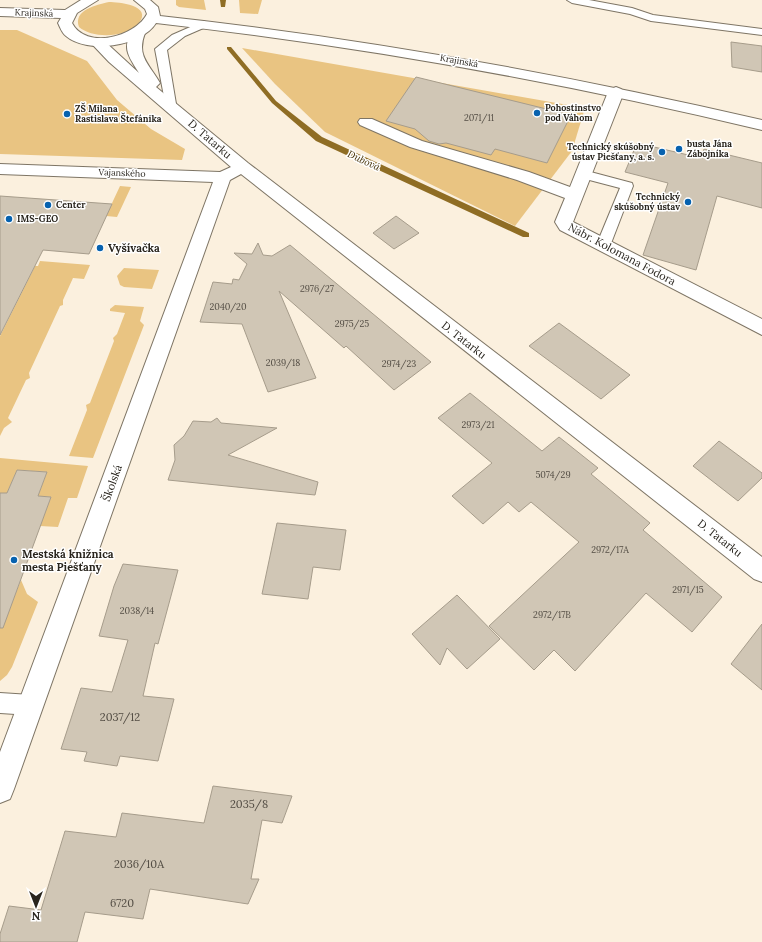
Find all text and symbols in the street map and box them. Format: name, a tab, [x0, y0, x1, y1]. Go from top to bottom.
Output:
street label: Krajinská	[15, 6, 54, 19]
street label: Krajinská	[439, 52, 479, 69]
place label: ZŠ Milana Rastislava Štefánika	[75, 102, 162, 124]
place label: Pohostinstvo pod Váhom	[545, 102, 601, 123]
marker: Pohostinstvo pod Váhom	[532, 108, 542, 118]
marker: ZŠ Milana Rastislava Štefánika	[62, 109, 72, 119]
house number: 2071/11	[464, 112, 494, 124]
street label: D. Tatarku	[185, 116, 235, 162]
place label: busta Jána Zábojníka	[686, 138, 732, 159]
place label: Technický skúšobný ústav Piešťany, a. s.	[567, 141, 654, 162]
marker: busta Jána Zábojníka	[674, 144, 684, 154]
water label: Dubová	[345, 147, 383, 174]
marker: Technický skúšobný ústav Piešťany, a. s.	[657, 147, 667, 157]
street label: Vajanského	[97, 166, 146, 179]
place label: Technický skúšobný ústav	[614, 191, 680, 212]
marker: Technický skúšobný ústav	[683, 197, 693, 207]
place label: Center	[56, 199, 86, 210]
marker: Center	[43, 200, 53, 210]
place label: IMS-GEO	[17, 213, 58, 224]
marker: IMS-GEO	[4, 214, 14, 224]
street label: Nábr. Kolomana Fodora	[566, 220, 679, 288]
place label: Vyšívačka	[108, 241, 160, 255]
marker: Vyšívačka	[95, 243, 105, 253]
house number: 2976/27	[300, 283, 334, 295]
house number: 2040/20	[209, 301, 247, 313]
house number: 2975/25	[335, 318, 369, 330]
street label: D. Tatarku	[439, 318, 490, 362]
house number: 2039/18	[266, 357, 300, 369]
house number: 2974/23	[382, 358, 416, 370]
house number: 2973/21	[462, 419, 494, 431]
street label: Školská	[99, 462, 125, 503]
house number: 5074/29	[535, 469, 571, 481]
street label: D. Tatarku	[695, 516, 746, 560]
house number: 2972/17A	[591, 544, 629, 556]
place label: Mestská knižnica mesta Piešťany	[22, 547, 114, 574]
marker: Mestská knižnica mesta Piešťany	[9, 555, 19, 565]
house number: 2971/15	[672, 584, 704, 596]
house number: 2038/14	[120, 605, 154, 617]
house number: 2972/17B	[533, 609, 571, 621]
house number: 2037/12	[100, 710, 140, 725]
house number: 2035/8	[230, 797, 268, 812]
house number: 2036/10A	[114, 857, 165, 872]
north arrow	[16, 886, 56, 926]
house number: 6720	[110, 896, 134, 910]
text: N	[31, 909, 40, 923]

